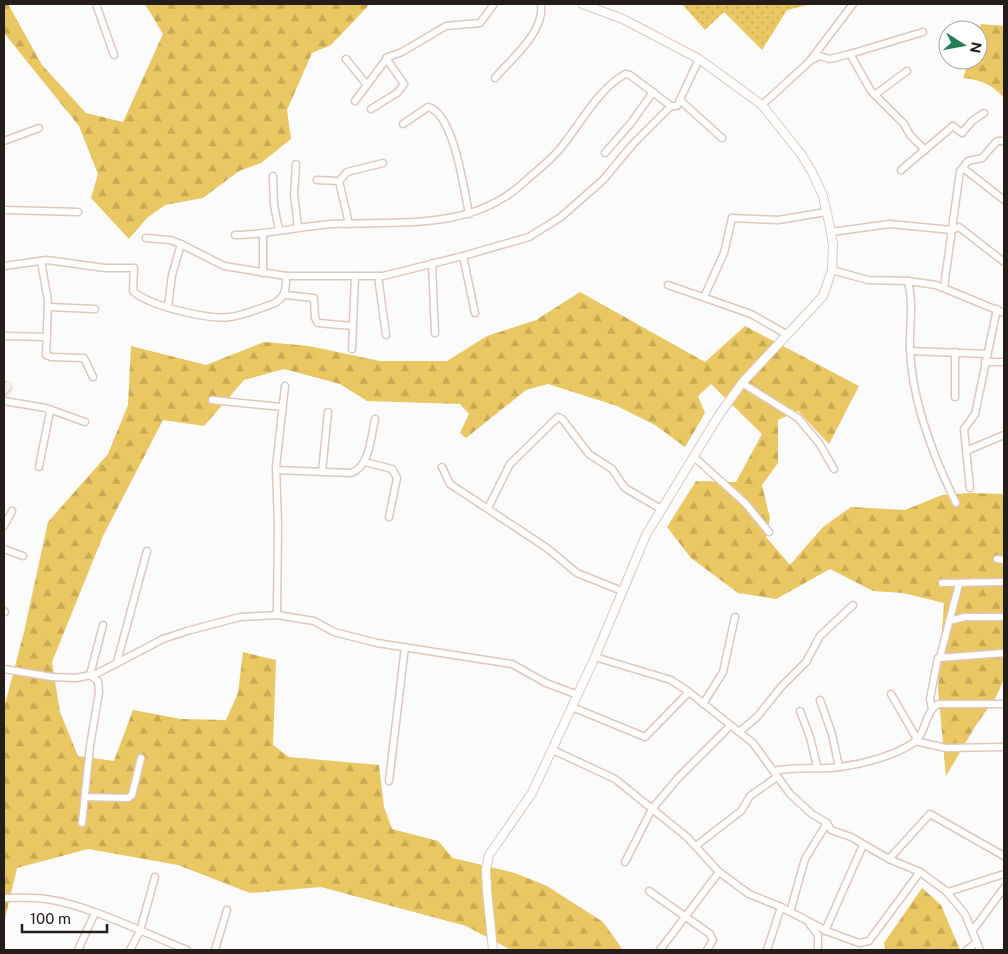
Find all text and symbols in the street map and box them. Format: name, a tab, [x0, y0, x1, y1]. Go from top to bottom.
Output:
north arrow	[938, 20, 988, 70]
text: N	[967, 41, 985, 54]
scale bar	[22, 902, 108, 934]
text: 100 m	[30, 910, 71, 927]

